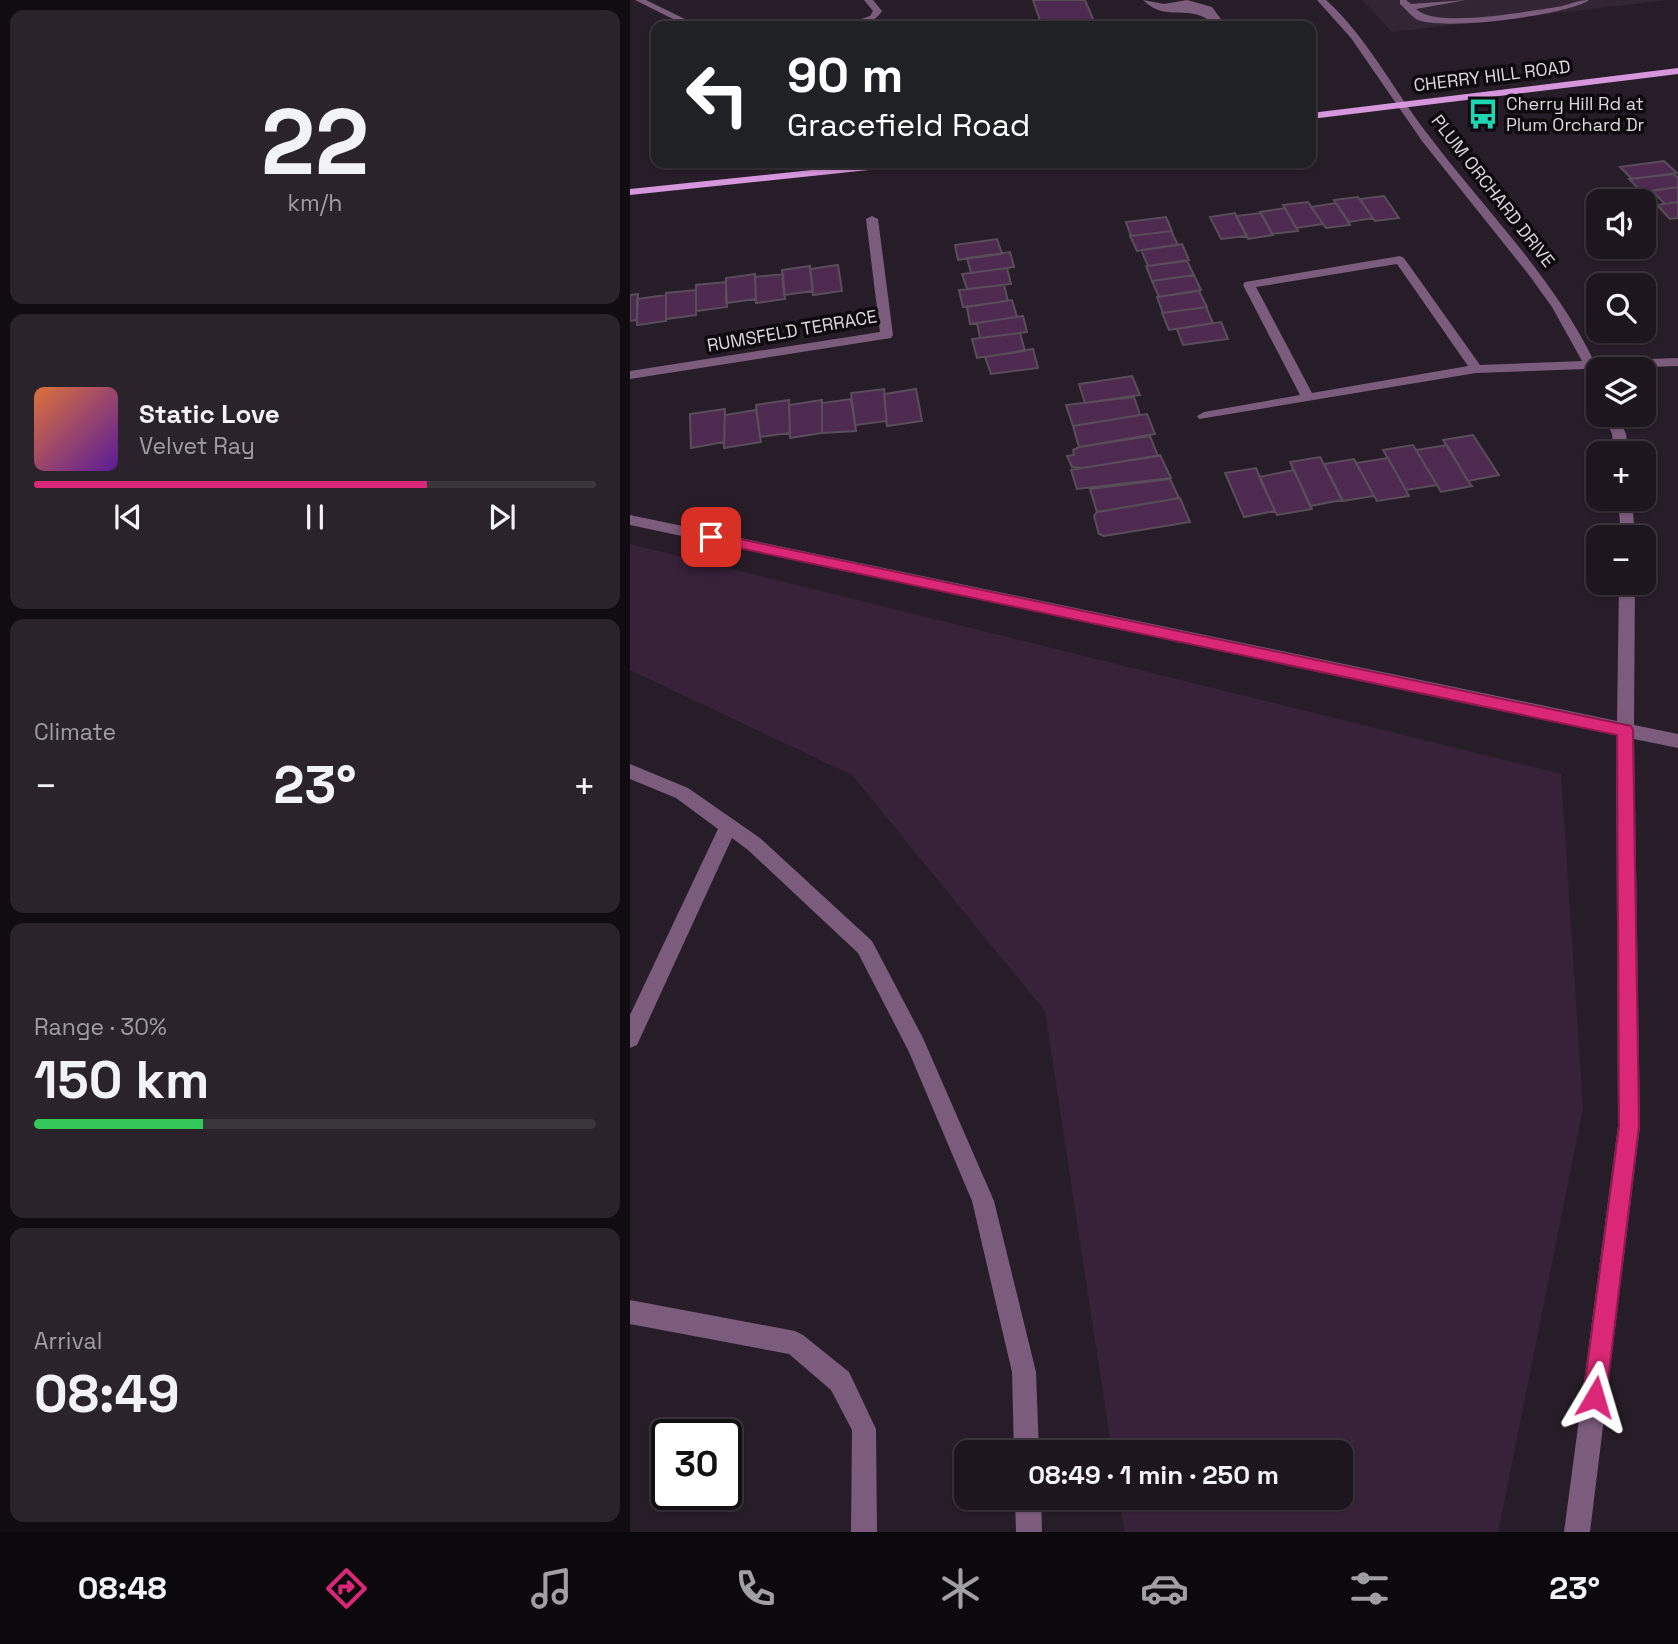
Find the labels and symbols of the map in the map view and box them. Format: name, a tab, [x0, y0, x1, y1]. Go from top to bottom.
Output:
street label: CHERRY HILL ROAD	[1412, 54, 1572, 97]
place label: Cherry Hill Rd at Plum Orchard Dr	[1506, 92, 1645, 136]
bus stop icon: Cherry Hill Rd at Plum Orchard Dr	[1466, 97, 1500, 131]
street label: PLUM ORCHARD DRIVE	[1427, 110, 1560, 272]
street label: RUMSFELD TERRACE	[705, 304, 879, 357]
pin	[681, 507, 741, 567]
position arrow	[1558, 1360, 1632, 1434]
speed limit sign: 30	[651, 1419, 742, 1510]

